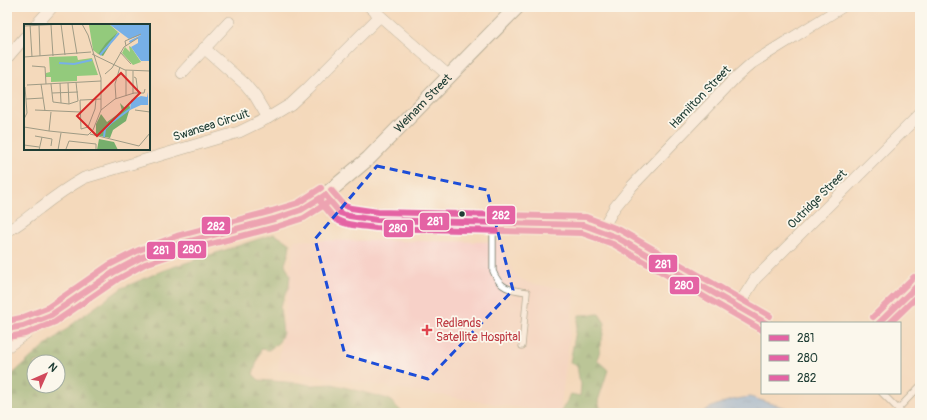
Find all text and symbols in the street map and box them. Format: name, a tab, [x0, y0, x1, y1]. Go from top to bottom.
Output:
inset map	[24, 24, 150, 150]
street label: Hamilton Street	[667, 63, 734, 132]
street label: Weinam Street	[391, 71, 455, 136]
street label: Swansea Circuit	[171, 106, 251, 145]
street label: Outridge Street	[785, 166, 850, 232]
line badge: 282	[486, 205, 516, 225]
unlabelled marker	[457, 209, 467, 219]
text: 282	[492, 209, 510, 222]
line badge: 281	[419, 212, 450, 231]
text: 281	[427, 215, 443, 228]
line badge: 282	[201, 216, 231, 235]
line badge: 280	[383, 219, 414, 238]
text: 282	[207, 220, 225, 233]
text: 280	[388, 222, 408, 235]
line badge: 280	[177, 240, 207, 259]
line badge: 281	[146, 241, 176, 260]
text: 280	[182, 243, 202, 256]
text: 281	[153, 244, 169, 257]
line badge: 281	[648, 254, 678, 273]
text: 281	[655, 258, 671, 271]
line badge: 280	[669, 276, 700, 295]
text: 280	[674, 279, 694, 292]
place label: Redlands Satellite Hospital	[436, 316, 521, 345]
legend	[761, 322, 901, 394]
marker: Redlands Satellite Hospital	[421, 324, 433, 336]
text: 281	[797, 331, 814, 346]
text: 280	[797, 351, 818, 366]
north arrow	[26, 354, 66, 394]
text: N	[45, 360, 60, 375]
text: 282	[797, 371, 817, 386]

